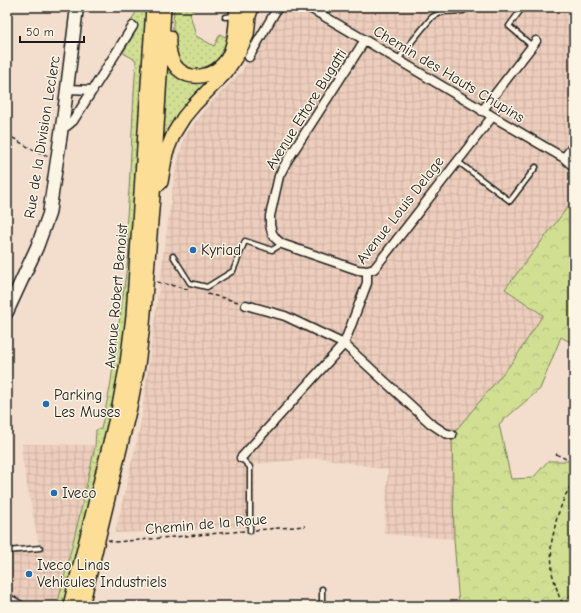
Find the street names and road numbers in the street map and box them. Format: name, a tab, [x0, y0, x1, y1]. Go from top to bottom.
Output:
street label: Chemin des Hauts Chupins	[370, 22, 528, 126]
street label: Avenue Ettore Bugatti	[262, 45, 350, 173]
street label: Rue de la Division Leclerc	[20, 54, 64, 220]
street label: Avenue Louis Delage	[352, 152, 448, 267]
street label: Avenue Robert Benoist	[101, 222, 131, 369]
street label: Chemin de la Roue	[144, 510, 268, 538]

